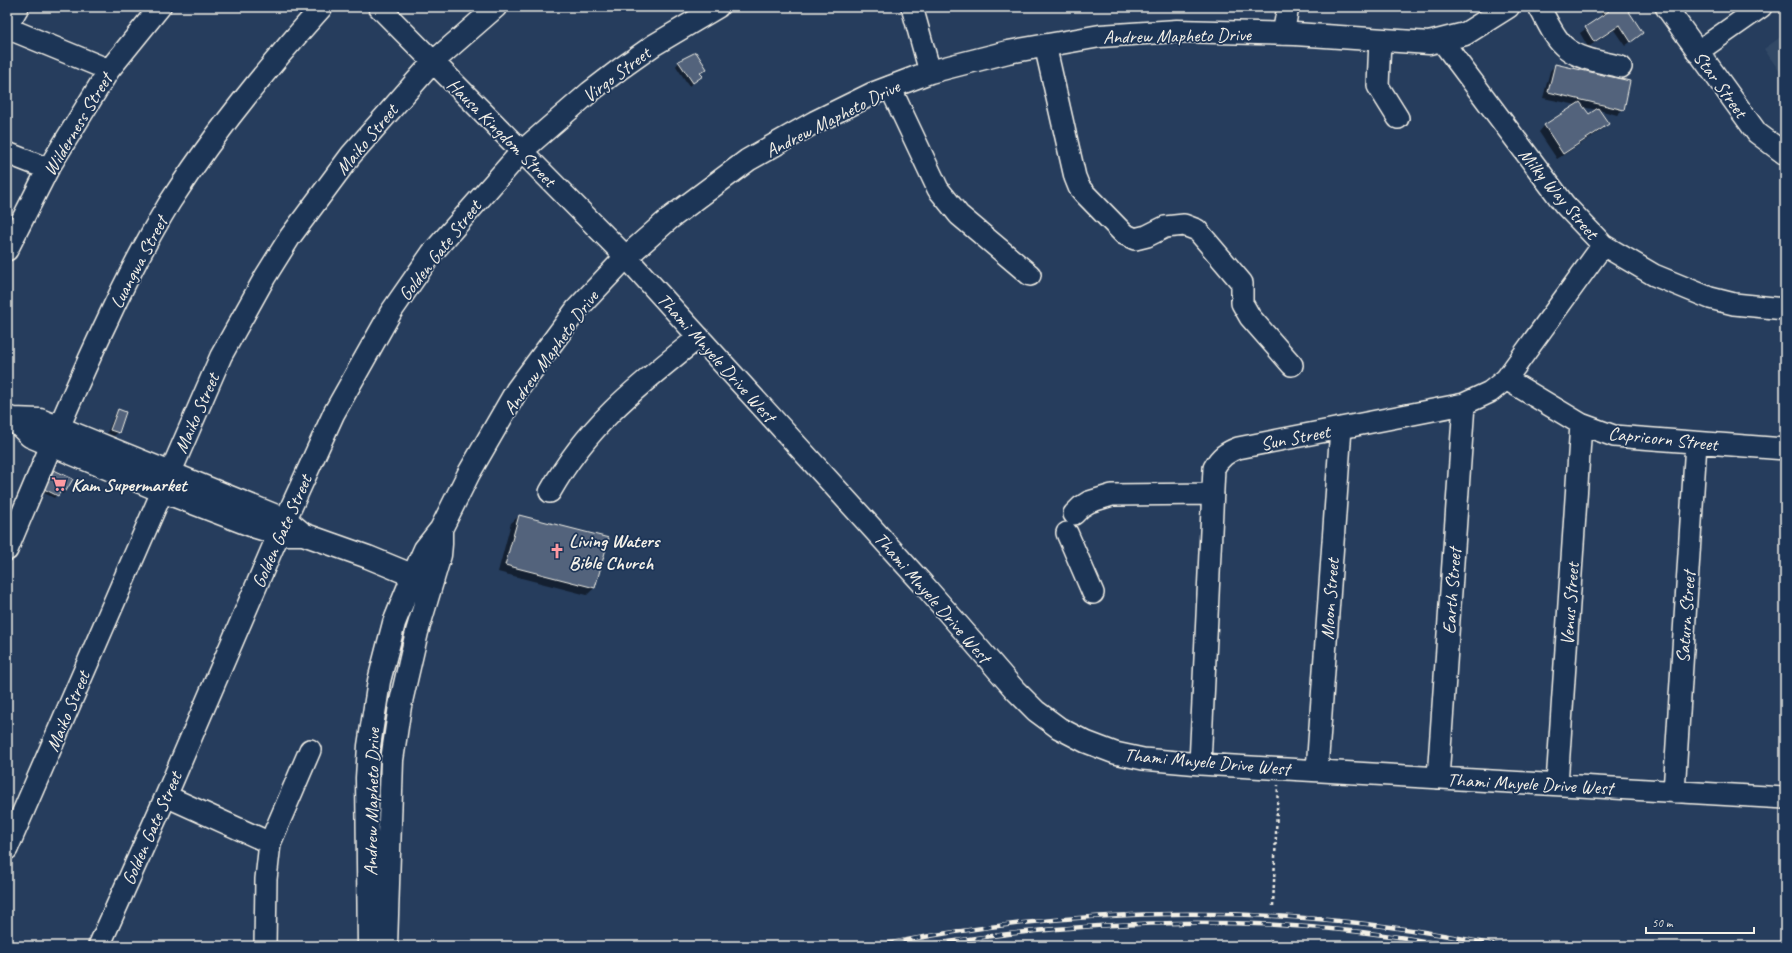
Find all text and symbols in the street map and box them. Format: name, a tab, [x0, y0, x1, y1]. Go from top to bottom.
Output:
street label: Andrew Mapheto Drive	[1103, 23, 1253, 49]
street label: Virgo Street	[578, 40, 657, 108]
street label: Star Street	[1688, 47, 1753, 124]
street label: Wilderness Street	[38, 67, 119, 180]
street label: Hausa Kingdom Street	[442, 73, 562, 193]
street label: Andrew Mapheto Drive	[761, 74, 905, 163]
street label: Maiko Street	[330, 98, 404, 180]
street label: Milky Way Street	[1513, 143, 1604, 245]
street label: Golden Gate Street	[393, 194, 488, 306]
street label: Luangwa Street	[105, 210, 174, 313]
street label: Andrew Mapheto Drive	[498, 284, 605, 419]
street label: Thami Mnyele Drive West	[652, 288, 782, 429]
street label: Maiko Street	[169, 368, 226, 457]
street label: Sun Street	[1259, 419, 1334, 456]
street label: Capricorn Street	[1607, 421, 1720, 457]
street label: Golden Gate Street	[246, 470, 318, 592]
place label: Kam Supermarket	[71, 473, 188, 497]
supermarket icon: Kam Supermarket	[50, 475, 68, 493]
street label: Thami Mnyele Drive West	[869, 527, 997, 670]
place label: Living Waters Bible Church	[569, 529, 662, 575]
church icon: Living Waters Bible Church	[548, 542, 566, 560]
street label: Earth Street	[1437, 545, 1467, 635]
street label: Moon Street	[1315, 556, 1345, 640]
street label: Venus Street	[1555, 560, 1585, 646]
street label: Saturn Street	[1671, 568, 1701, 664]
street label: Maiko Street	[40, 666, 96, 755]
street label: Andrew Mapheto Drive	[359, 726, 385, 876]
street label: Thami Mnyele Drive West	[1123, 743, 1293, 781]
street label: Golden Gate Street	[116, 767, 188, 889]
street label: Thami Mnyele Drive West	[1446, 768, 1616, 800]
scale bar	[1646, 909, 1754, 935]
text: 50 m	[1652, 915, 1674, 931]

